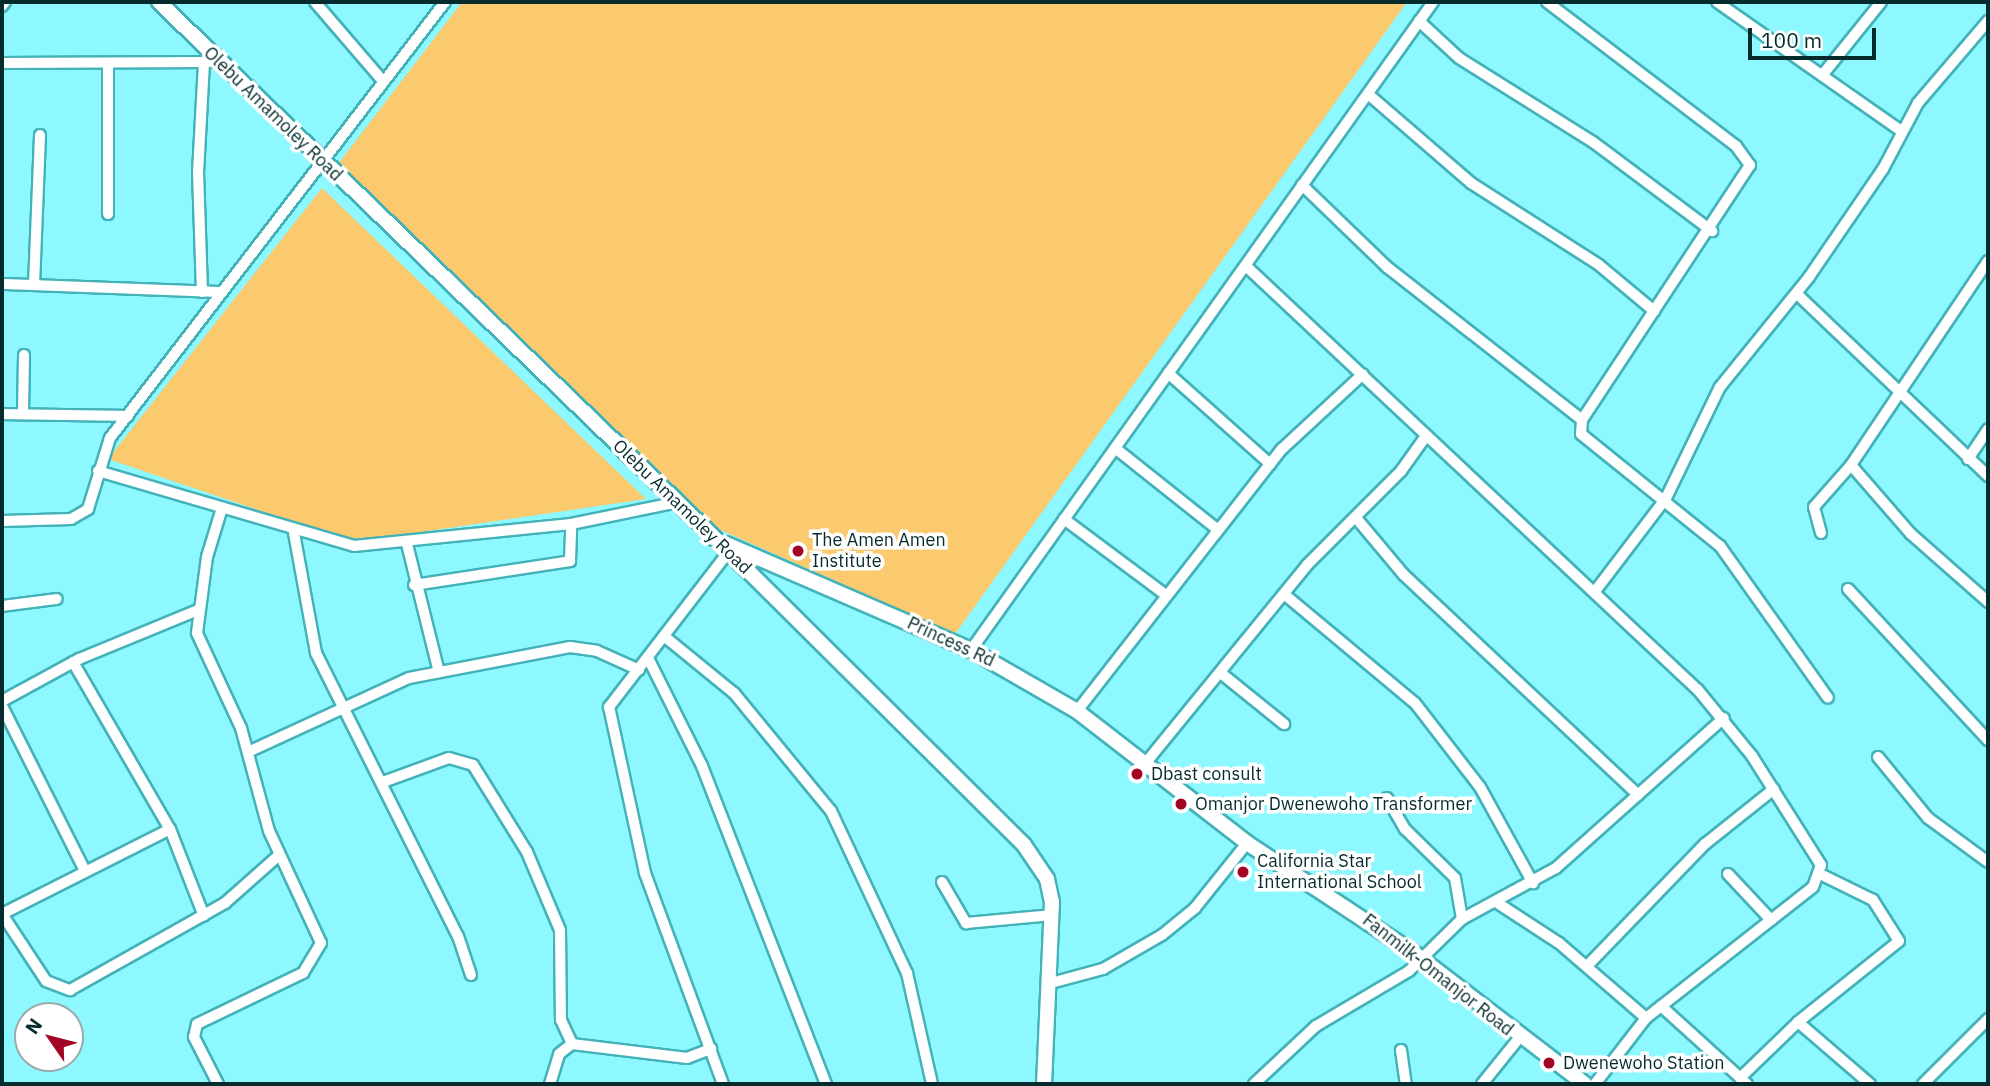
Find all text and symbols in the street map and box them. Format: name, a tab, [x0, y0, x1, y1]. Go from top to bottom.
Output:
scale bar	[1752, 14, 1880, 58]
text: 100 m	[1761, 26, 1822, 54]
street label: Olebu Amamoley Road	[199, 42, 347, 186]
street label: Olebu Amamoley Road	[608, 435, 756, 579]
place label: The Amen Amen Institute	[812, 530, 946, 572]
marker: The Amen Amen Institute	[790, 543, 806, 559]
street label: Princess Rd	[904, 612, 998, 672]
place label: Dbast consult	[1151, 763, 1262, 785]
marker: Dbast consult	[1129, 766, 1145, 782]
place label: Omanjor Dwenewoho Transformer	[1195, 793, 1472, 815]
marker: Omanjor Dwenewoho Transformer	[1173, 796, 1189, 812]
place label: California Star International School	[1257, 851, 1422, 894]
marker: California Star International School	[1235, 864, 1251, 880]
street label: Fanmilk-Omanjor Road	[1358, 909, 1518, 1041]
north arrow	[14, 1002, 84, 1072]
text: N	[20, 1014, 47, 1039]
place label: Dwenewoho Station	[1563, 1052, 1725, 1074]
marker: Dwenewoho Station	[1541, 1055, 1557, 1071]

